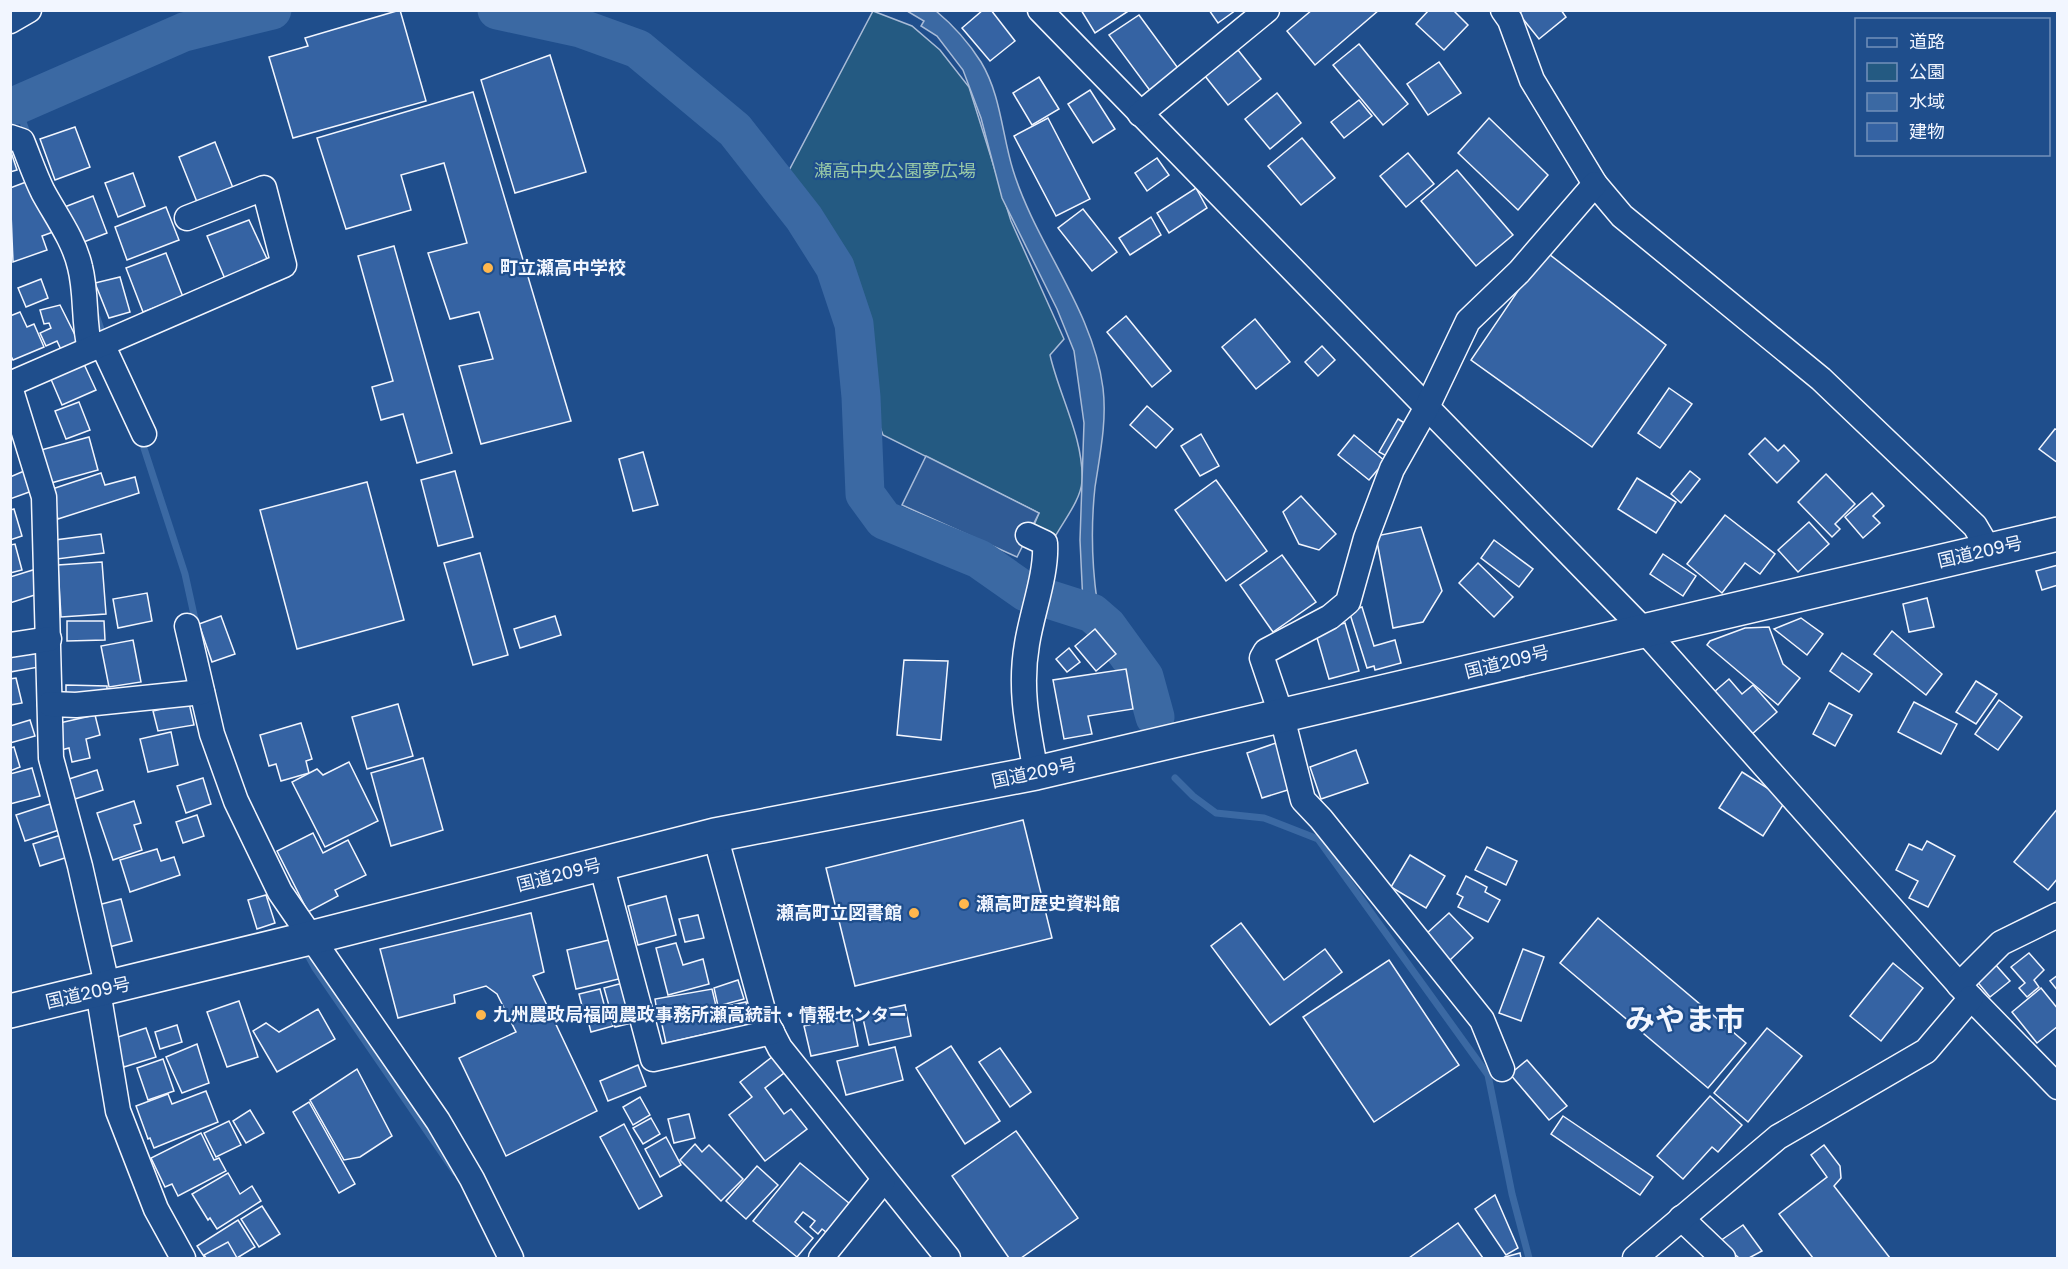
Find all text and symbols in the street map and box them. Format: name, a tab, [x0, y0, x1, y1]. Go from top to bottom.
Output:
legend	[1855, 18, 2050, 156]
text: 道路	[1909, 30, 1945, 52]
text: 公園	[1909, 60, 1945, 82]
text: 水域	[1909, 90, 1945, 112]
text: 建物	[1909, 120, 1945, 142]
park label: 瀬高中央公園夢広場	[814, 159, 976, 181]
place label: 町立瀬高中学校	[500, 256, 626, 278]
marker: 町立瀬高中学校	[481, 261, 495, 275]
street label: 国道209号	[1935, 531, 2024, 571]
street label: 国道209号	[1462, 640, 1551, 682]
street label: 国道209号	[989, 752, 1078, 792]
street label: 国道209号	[514, 853, 603, 895]
place label: 瀬高町歴史資料館	[976, 892, 1120, 914]
marker: 瀬高町歴史資料館	[957, 897, 971, 911]
place label: 瀬高町立図書館	[776, 901, 902, 923]
marker: 瀬高町立図書館	[907, 906, 921, 920]
street label: 国道209号	[43, 972, 132, 1012]
district label: みやま市	[1625, 1001, 1745, 1037]
place label: 九州農政局福岡農政事務所瀬高統計・情報センター	[493, 1003, 907, 1025]
marker: 九州農政局福岡農政事務所瀬高統計・情報センター	[474, 1008, 488, 1022]

